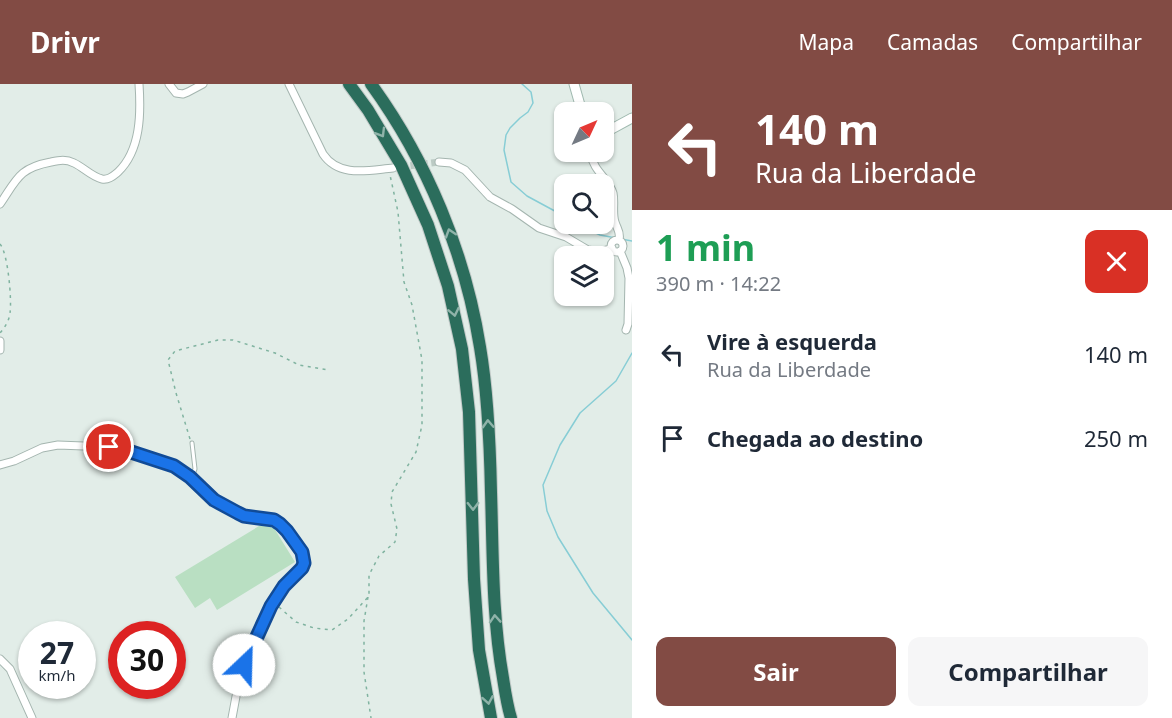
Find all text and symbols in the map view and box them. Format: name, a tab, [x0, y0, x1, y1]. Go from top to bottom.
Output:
text: Drivr	[30, 23, 100, 61]
text: Mapa	[798, 28, 854, 56]
text: Camadas	[887, 28, 978, 56]
text: Compartilhar	[1011, 28, 1142, 56]
text: 140 m	[755, 100, 879, 157]
north arrow	[554, 102, 614, 162]
map controls	[554, 102, 614, 306]
icon: left	[656, 108, 734, 186]
one-way arrow	[374, 127, 386, 137]
text: Rua da Liberdade	[755, 154, 977, 191]
button: search	[554, 174, 614, 234]
text: 1 min	[656, 223, 755, 272]
one-way arrow	[445, 229, 457, 239]
button: close	[1085, 230, 1148, 293]
button: layers	[554, 246, 614, 306]
text: 390 m · 14:22	[656, 270, 781, 297]
one-way arrow	[447, 307, 460, 317]
text: Vire à esquerda	[707, 326, 877, 356]
icon: left	[656, 338, 689, 371]
text: 140 m	[1084, 339, 1148, 369]
text: Rua da Liberdade	[707, 356, 871, 383]
one-way arrow	[482, 419, 495, 428]
pin	[83, 421, 134, 472]
icon: arrive	[656, 422, 689, 455]
text: Chegada ao destino	[707, 423, 923, 453]
text: 250 m	[1084, 423, 1148, 453]
icon: arrive	[92, 430, 125, 463]
one-way arrow	[466, 502, 479, 511]
one-way arrow	[489, 614, 502, 623]
speed limit sign: 30	[108, 621, 186, 699]
text: 27	[40, 632, 74, 673]
position arrow	[212, 633, 276, 697]
button: Sair	[656, 637, 896, 706]
button: Compartilhar	[908, 637, 1148, 706]
text: km/h	[39, 665, 75, 685]
one-way arrow	[481, 696, 493, 705]

